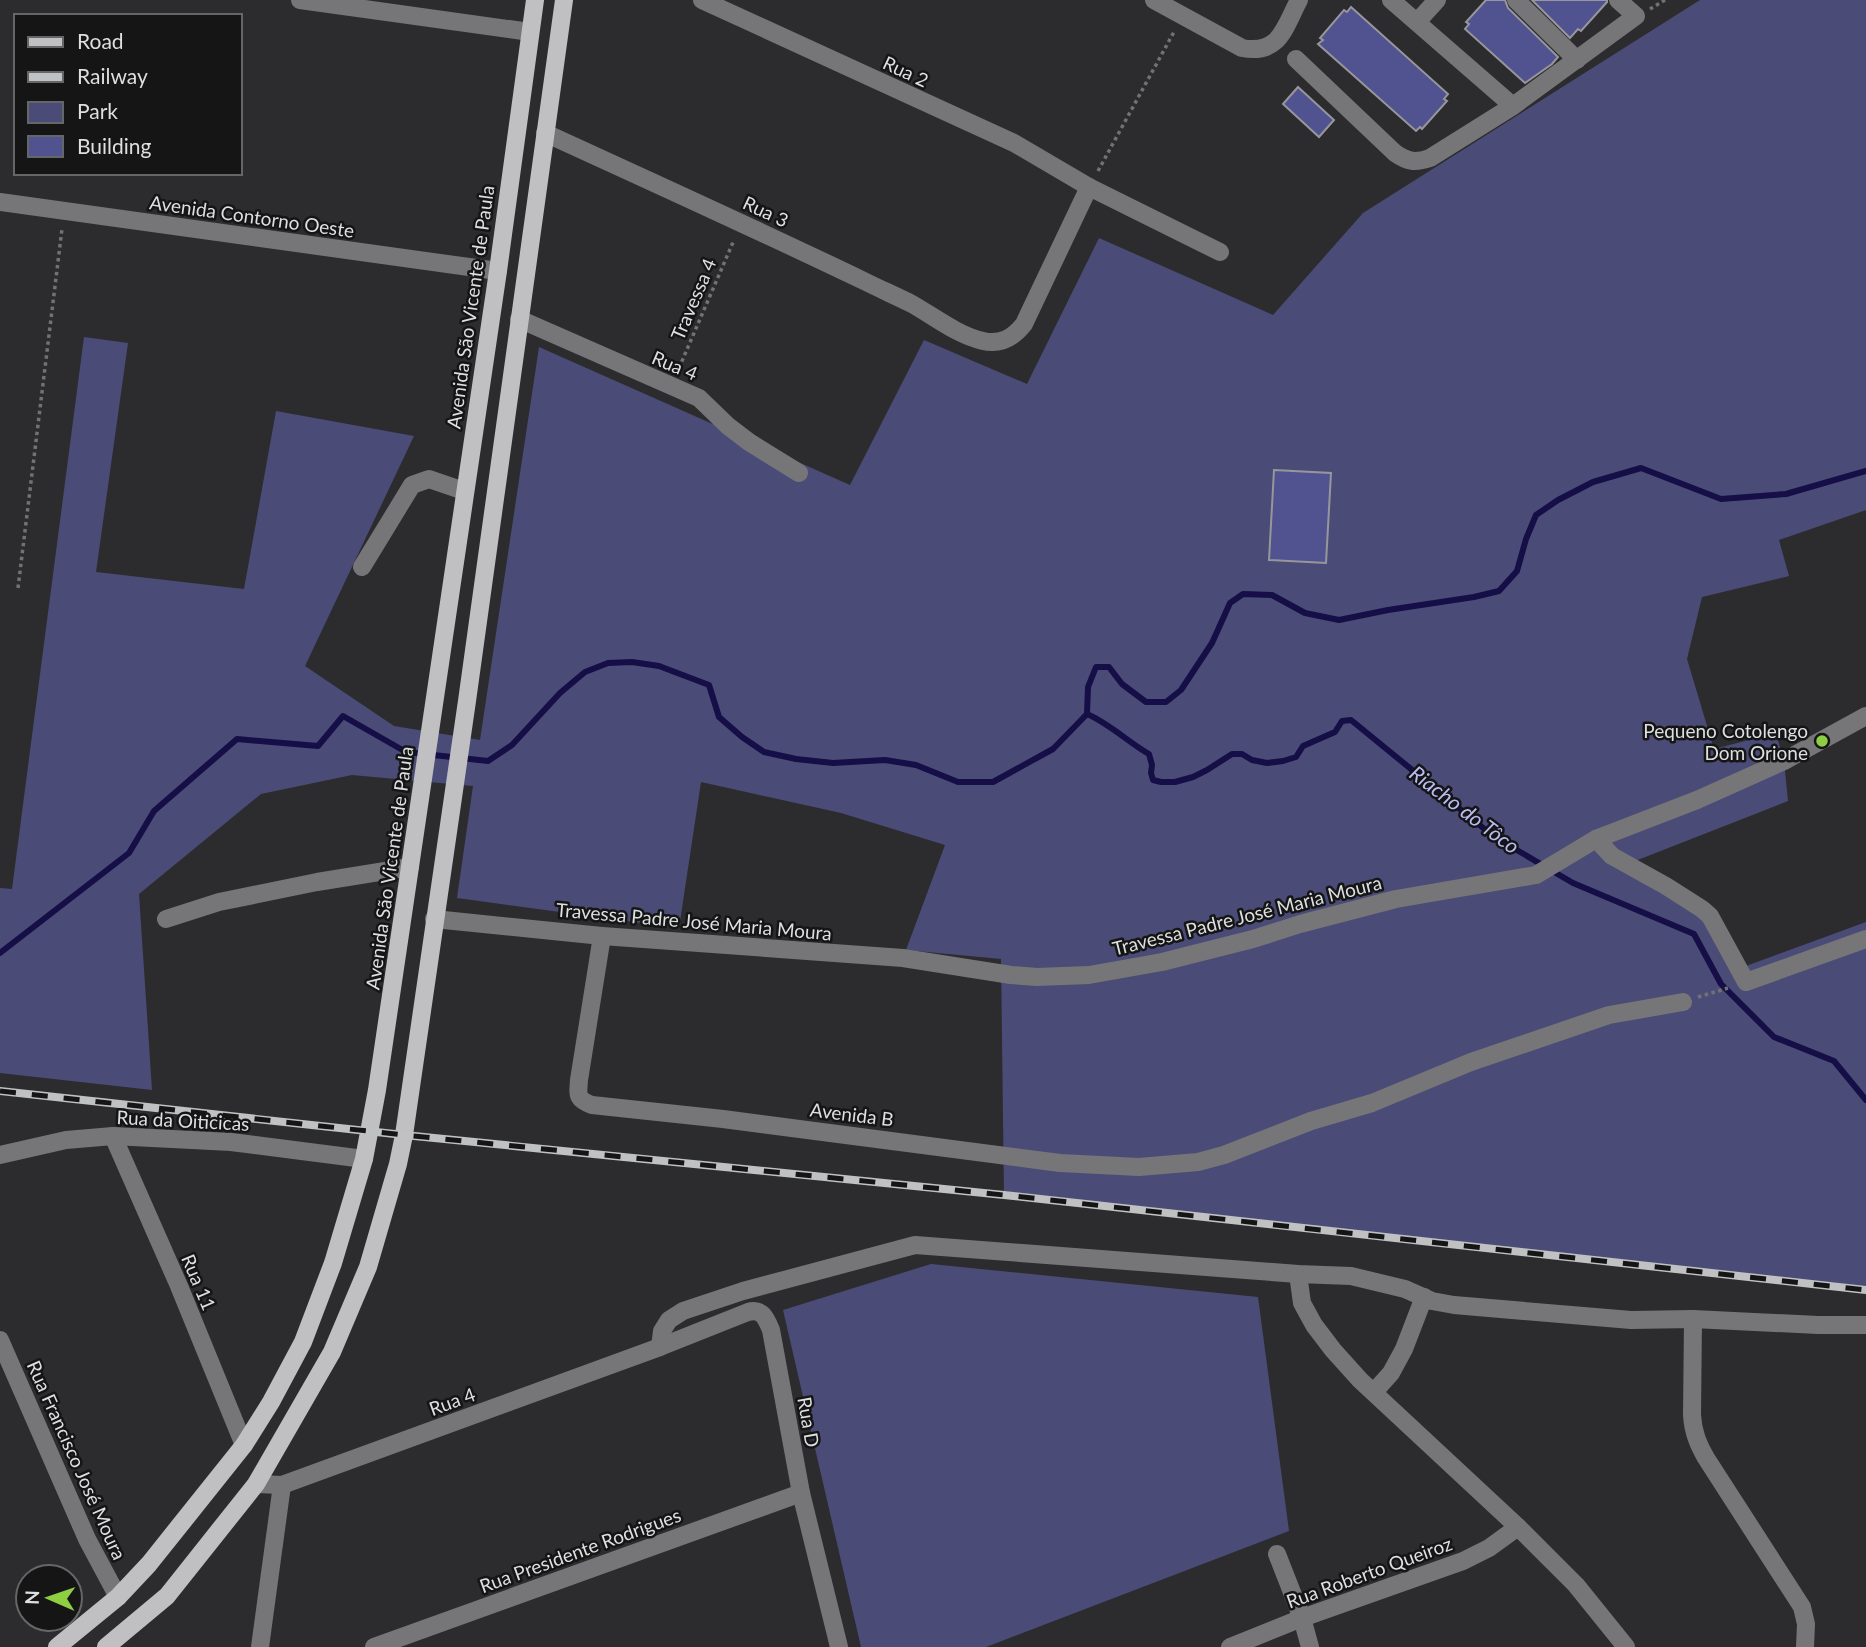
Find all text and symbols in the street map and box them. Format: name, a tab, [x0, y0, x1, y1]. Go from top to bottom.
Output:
legend	[14, 14, 242, 175]
text: Road	[77, 28, 124, 53]
street label: Rua 2	[880, 51, 932, 91]
text: Railway	[77, 63, 148, 88]
text: Park	[77, 98, 118, 123]
text: Building	[77, 133, 152, 158]
street label: Avenida São Vicente de Paula	[442, 184, 498, 430]
street label: Avenida Contorno Oeste	[148, 190, 356, 242]
street label: Rua 3	[740, 191, 792, 231]
street label: Travessa 4	[666, 255, 720, 343]
street label: Rua 4	[649, 345, 701, 385]
place label: Pequeno Cotolengo Dom Orione	[1643, 719, 1808, 764]
marker: Pequeno Cotolengo Dom Orione	[1814, 733, 1830, 749]
street label: Avenida São Vicente de Paula	[361, 745, 417, 991]
water label: Riacho do Tôco	[1405, 760, 1525, 858]
street label: Travessa Padre José Maria Moura	[1110, 870, 1384, 960]
street label: Travessa Padre José Maria Moura	[555, 897, 833, 945]
street label: Avenida B	[809, 1097, 895, 1131]
street label: Rua da Oiticicas	[116, 1105, 250, 1135]
street label: Rua 11	[177, 1251, 221, 1313]
street label: Rua Francisco José Moura	[23, 1357, 131, 1563]
street label: Rua 4	[426, 1382, 478, 1420]
street label: Rua D	[793, 1395, 825, 1449]
street label: Rua Presidente Rodrigues	[476, 1503, 684, 1597]
street label: Rua Roberto Queiroz	[1283, 1531, 1455, 1613]
north arrow	[14, 1563, 84, 1633]
text: N	[20, 1590, 43, 1605]

